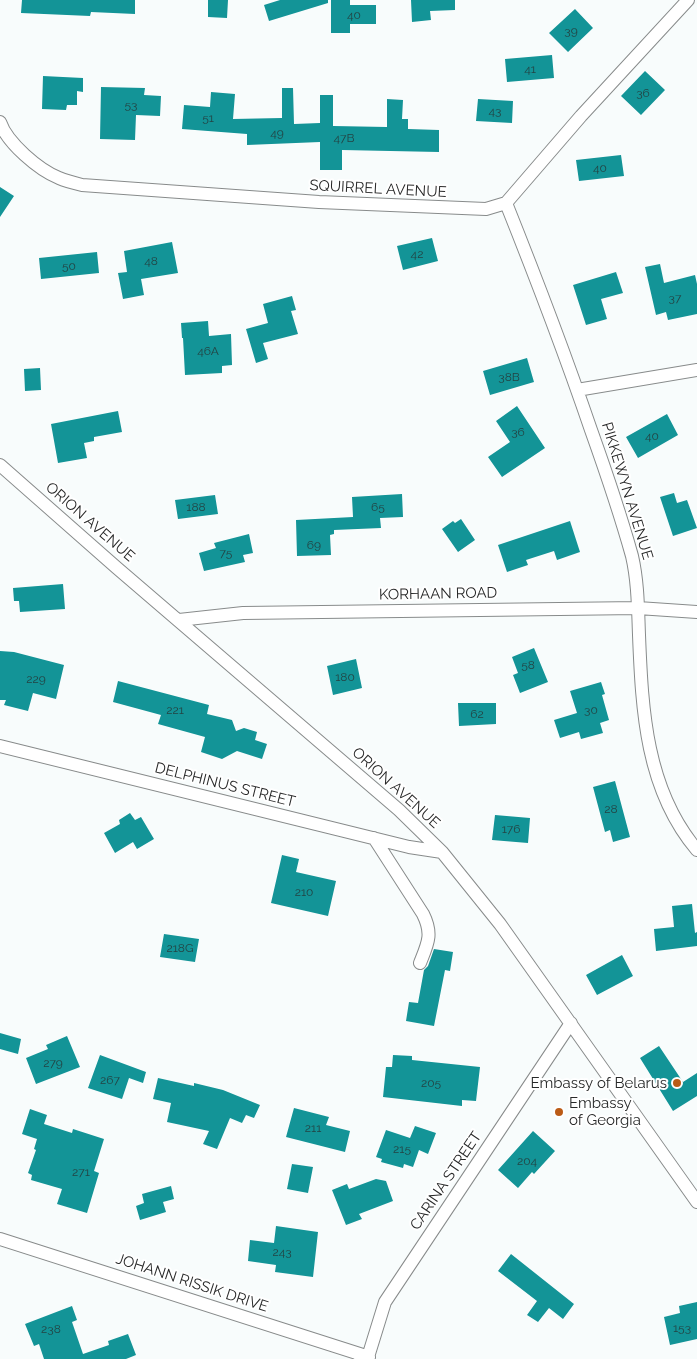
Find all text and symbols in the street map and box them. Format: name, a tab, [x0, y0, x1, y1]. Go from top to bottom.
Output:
house number: 40	[347, 8, 361, 22]
house number: 39	[564, 24, 578, 38]
house number: 41	[524, 62, 536, 76]
house number: 36	[636, 86, 650, 100]
house number: 53	[125, 98, 137, 112]
house number: 43	[489, 104, 501, 118]
house number: 51	[202, 111, 214, 125]
house number: 49	[270, 126, 284, 140]
house number: 47B	[334, 131, 354, 145]
house number: 40	[593, 161, 607, 175]
street label: SQUIRREL AVENUE	[309, 176, 447, 202]
house number: 42	[411, 247, 423, 261]
house number: 48	[144, 254, 158, 268]
house number: 50	[62, 259, 76, 273]
house number: 37	[669, 291, 681, 305]
house number: 46A	[197, 344, 219, 358]
house number: 38B	[498, 370, 520, 384]
street label: PIKKEWYN AVENUE	[597, 420, 657, 562]
house number: 36	[511, 425, 525, 439]
house number: 40	[645, 429, 659, 443]
street label: ORION AVENUE	[42, 478, 138, 566]
house number: 188	[186, 500, 206, 514]
house number: 65	[371, 500, 385, 514]
house number: 69	[307, 538, 321, 552]
house number: 75	[220, 546, 232, 560]
street label: KORHAAN ROAD	[379, 584, 497, 604]
house number: 58	[521, 658, 535, 672]
house number: 180	[335, 670, 355, 684]
house number: 229	[26, 672, 46, 686]
house number: 221	[166, 703, 184, 717]
house number: 30	[584, 703, 598, 717]
house number: 62	[470, 707, 484, 721]
street label: ORION AVENUE	[348, 744, 444, 832]
street label: DELPHINUS STREET	[153, 759, 297, 811]
house number: 28	[604, 802, 618, 816]
house number: 176	[502, 822, 520, 836]
house number: 210	[295, 885, 313, 899]
house number: 218G	[166, 941, 194, 955]
house number: 279	[43, 1056, 63, 1070]
house number: 267	[100, 1073, 120, 1087]
place label: Embassy of Belarus	[530, 1074, 667, 1092]
house number: 205	[421, 1076, 441, 1090]
marker: Embassy of Belarus	[671, 1077, 683, 1089]
place label: Embassy of Georgia	[569, 1094, 641, 1129]
marker: Embassy of Georgia	[553, 1106, 565, 1118]
house number: 211	[305, 1121, 321, 1135]
street label: CARINA STREET	[406, 1128, 486, 1234]
house number: 215	[393, 1142, 411, 1156]
house number: 204	[517, 1154, 537, 1168]
house number: 271	[72, 1165, 90, 1179]
house number: 243	[272, 1245, 292, 1259]
street label: JOHANN RISSIK DRIVE	[114, 1250, 270, 1316]
house number: 153	[673, 1321, 691, 1335]
house number: 238	[41, 1322, 61, 1336]

